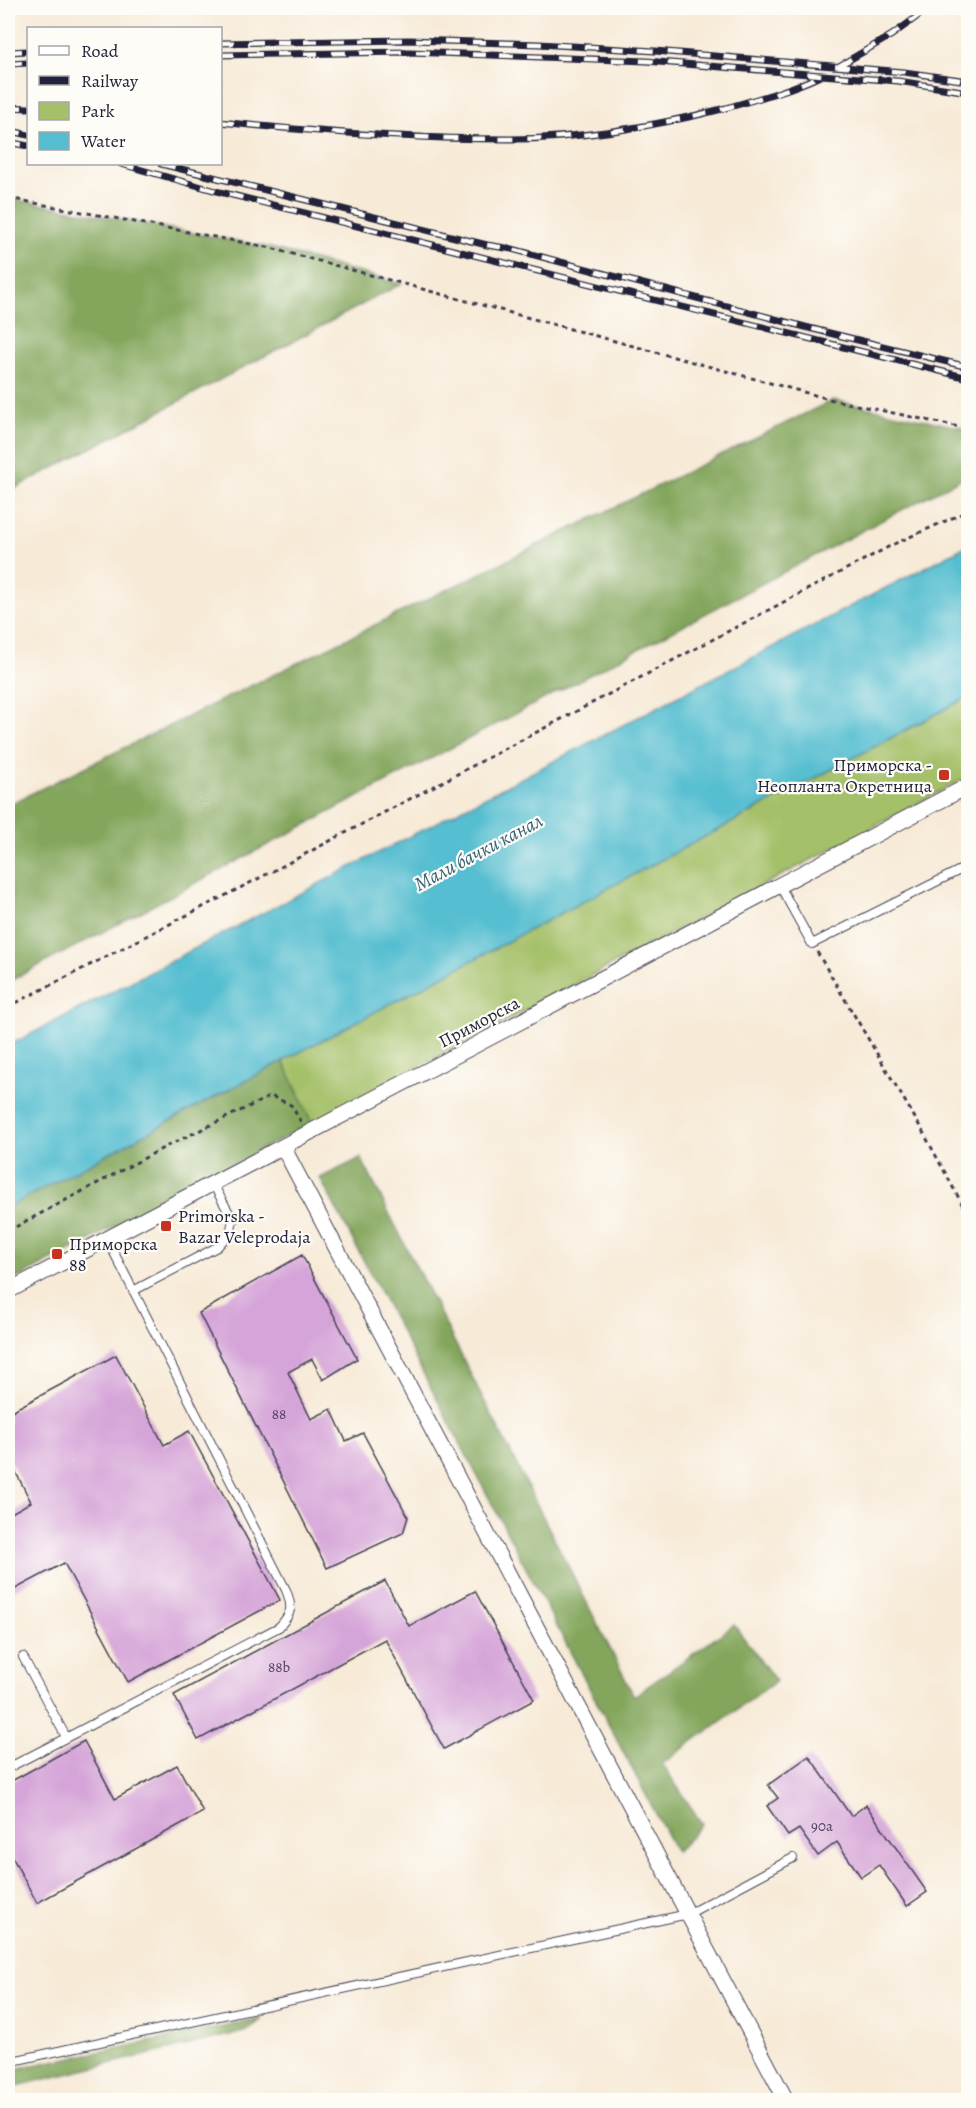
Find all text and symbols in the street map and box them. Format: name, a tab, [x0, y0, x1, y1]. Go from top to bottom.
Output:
legend	[27, 27, 222, 165]
text: Road	[81, 39, 119, 63]
text: Railway	[81, 69, 139, 93]
text: Park	[81, 99, 115, 123]
text: Water	[80, 129, 126, 153]
place label: Приморска - Неопланта Окретница	[757, 753, 933, 798]
marker: Приморска - Неопланта Окретница	[937, 768, 951, 782]
water label: Мали бачки канал	[409, 807, 547, 898]
street label: Приморска	[434, 990, 524, 1053]
place label: Primorska - Bazar Veleprodaja	[178, 1204, 311, 1249]
marker: Primorska - Bazar Veleprodaja	[159, 1219, 173, 1233]
place label: Приморска 88	[69, 1232, 158, 1277]
marker: Приморска 88	[50, 1247, 64, 1261]
house number: 88	[272, 1404, 286, 1424]
house number: 88b	[268, 1657, 290, 1677]
house number: 90a	[811, 1816, 833, 1836]

